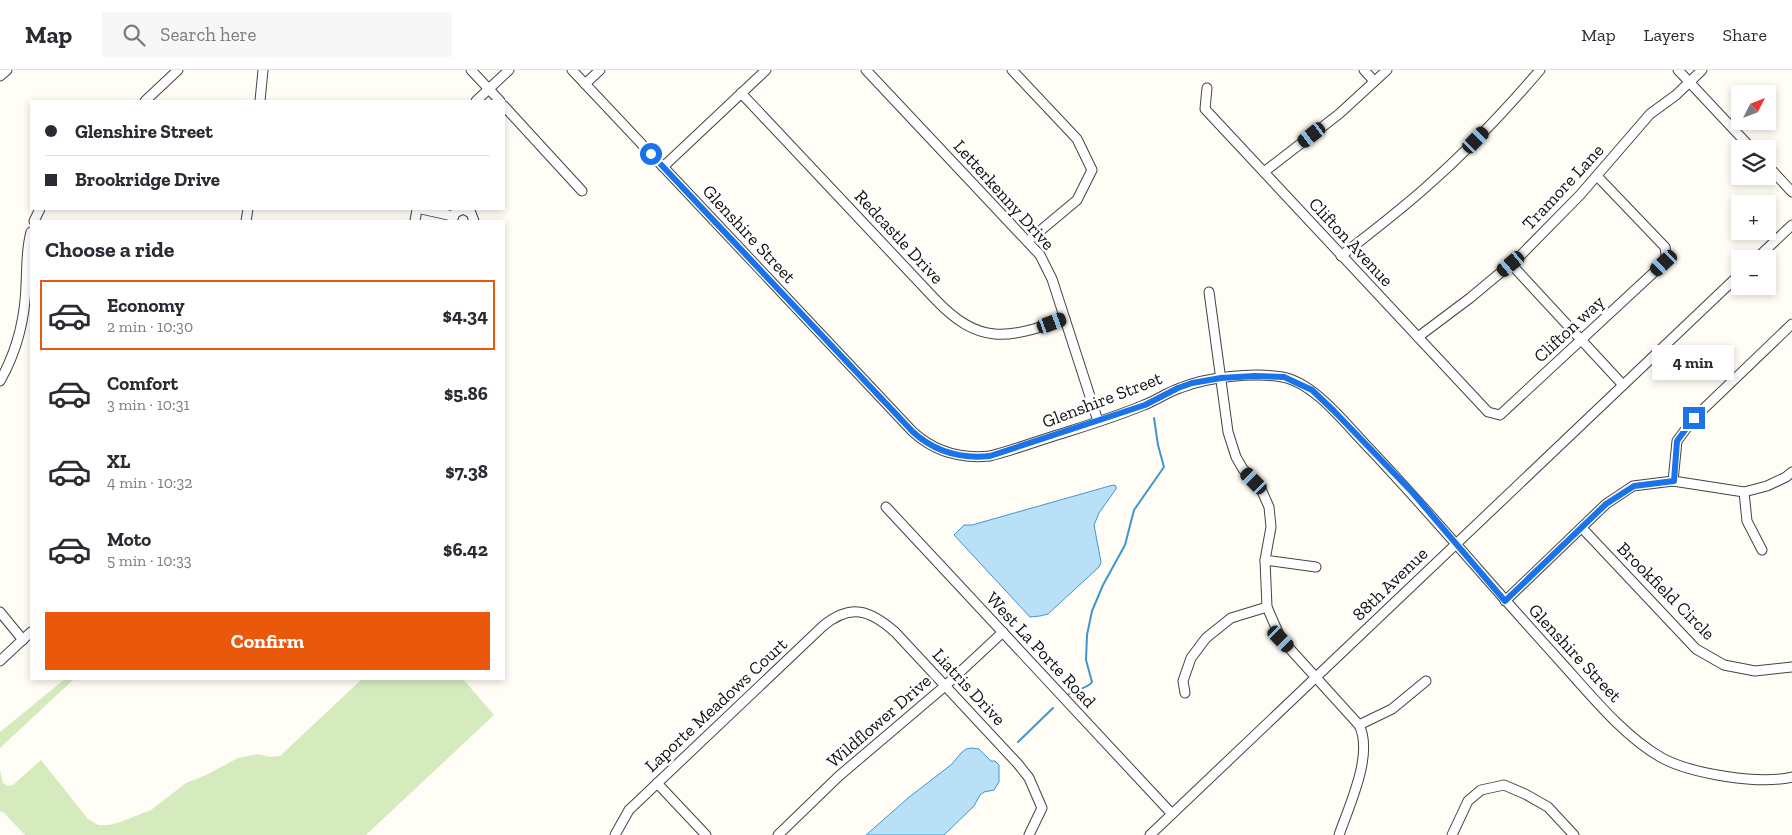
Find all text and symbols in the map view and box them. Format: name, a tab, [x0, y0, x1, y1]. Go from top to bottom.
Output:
search box	[102, 12, 452, 57]
text: Map	[25, 20, 72, 49]
icon: search	[120, 21, 148, 49]
text: Search here	[160, 23, 257, 46]
text: Map	[1581, 24, 1616, 46]
text: Layers	[1644, 24, 1695, 46]
text: Share	[1723, 24, 1767, 46]
north arrow	[1731, 85, 1776, 130]
map controls	[1731, 85, 1776, 295]
text: Glenshire Street	[75, 120, 213, 143]
car	[1295, 120, 1328, 150]
car	[1460, 124, 1491, 156]
street label: Letterkenny Drive	[949, 135, 1059, 255]
street label: Tramore Lane	[1518, 140, 1608, 234]
button: layers	[1731, 140, 1776, 185]
route start	[640, 143, 662, 165]
text: Brookridge Drive	[75, 168, 220, 191]
street label: Glenshire Street	[698, 180, 800, 288]
street label: Redcastle Drive	[850, 185, 948, 289]
street label: Clifton Avenue	[1304, 193, 1398, 291]
button: +	[1731, 195, 1776, 240]
text: Choose a ride	[45, 236, 175, 263]
car	[1647, 247, 1680, 279]
car	[1494, 249, 1527, 279]
button: −	[1731, 250, 1776, 295]
street label: Clifton way	[1529, 290, 1609, 367]
icon: car	[47, 293, 92, 338]
text: Economy	[107, 294, 185, 317]
text: $4.34	[443, 304, 488, 327]
car	[1035, 311, 1068, 335]
text: 2 min · 10:30	[107, 317, 193, 336]
callout: 4 min	[1653, 346, 1735, 380]
text: 4 min	[1673, 353, 1713, 372]
street label: Glenshire Street	[1039, 367, 1165, 433]
icon: car	[47, 371, 92, 416]
text: Comfort	[107, 372, 178, 395]
text: $5.86	[444, 382, 488, 405]
text: 3 min · 10:31	[107, 395, 190, 414]
route end	[1683, 407, 1705, 429]
icon: car	[47, 449, 92, 494]
text: XL	[107, 450, 130, 473]
text: $7.38	[445, 460, 488, 483]
car	[1238, 465, 1269, 497]
text: 4 min · 10:32	[107, 473, 193, 492]
icon: car	[47, 527, 92, 572]
text: Moto	[107, 528, 151, 551]
street label: Brookfield Circle	[1612, 537, 1720, 645]
text: $6.42	[443, 538, 488, 561]
street label: 88th Avenue	[1348, 543, 1432, 625]
text: 5 min · 10:33	[107, 551, 192, 570]
street label: West La Porte Road	[982, 588, 1100, 713]
street label: Glenshire Street	[1524, 599, 1626, 707]
button: Confirm	[45, 612, 490, 670]
car	[1265, 623, 1296, 655]
street label: Laporte Meadows Court	[640, 633, 792, 777]
street label: Liatris Drive	[928, 644, 1010, 730]
street label: Wildflower Drive	[822, 670, 936, 772]

